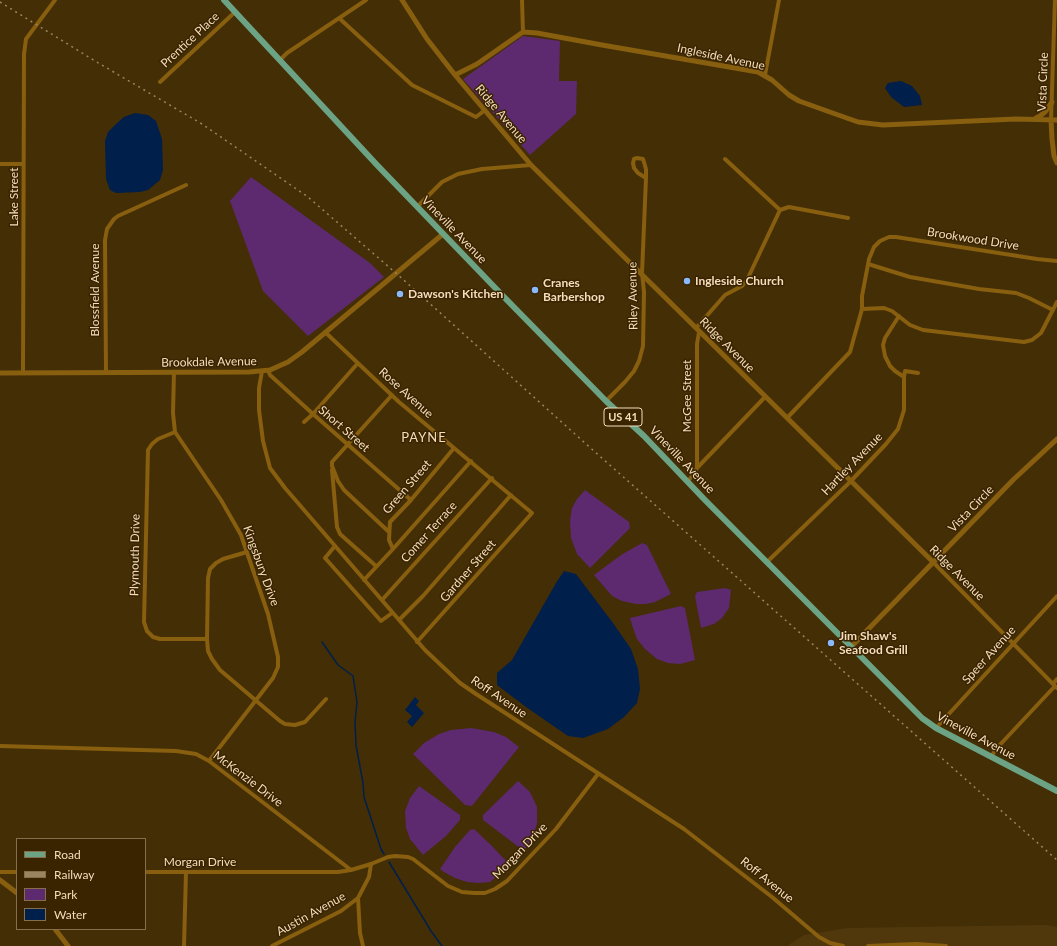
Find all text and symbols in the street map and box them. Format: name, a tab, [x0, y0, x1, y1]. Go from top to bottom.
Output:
street label: Prentice Place	[158, 9, 222, 71]
street label: Ingleside Avenue	[676, 41, 766, 73]
street label: Vista Circle	[1035, 52, 1051, 112]
street label: Ridge Avenue	[472, 82, 530, 146]
street label: Lake Street	[7, 168, 21, 226]
street label: Vineville Avenue	[418, 193, 490, 267]
street label: Brookwood Drive	[926, 225, 1020, 253]
street label: Blossfield Avenue	[88, 243, 102, 337]
street label: Riley Avenue	[625, 262, 641, 330]
place label: Ingleside Church	[695, 274, 784, 288]
place label: Cranes Barbershop	[543, 276, 605, 304]
marker: Ingleside Church	[682, 276, 692, 286]
marker: Cranes Barbershop	[530, 285, 540, 295]
place label: Dawson's Kitchen	[408, 287, 503, 301]
marker: Dawson's Kitchen	[395, 289, 405, 299]
street label: Ridge Avenue	[696, 314, 758, 376]
street label: Brookdale Avenue	[161, 354, 257, 370]
street label: McGee Street	[680, 360, 694, 432]
street label: Rose Avenue	[376, 365, 436, 421]
street label: Short Street	[315, 403, 373, 455]
road number: US 41	[604, 408, 642, 426]
street label: Vineville Avenue	[646, 423, 718, 497]
district label: PAYNE	[401, 430, 447, 446]
street label: Hartley Avenue	[818, 430, 886, 498]
street label: Green Street	[380, 457, 434, 517]
street label: Vista Circle	[945, 483, 997, 535]
street label: Comer Terrace	[398, 499, 460, 565]
street label: Plymouth Drive	[127, 514, 143, 596]
street label: Kingsbury Drive	[240, 524, 282, 608]
street label: Gardner Street	[437, 537, 499, 605]
street label: Ridge Avenue	[926, 542, 988, 604]
street label: Speer Avenue	[959, 623, 1019, 687]
place label: Jim Shaw's Seafood Grill	[839, 629, 908, 657]
marker: Jim Shaw's Seafood Grill	[826, 638, 836, 648]
street label: Roff Avenue	[468, 673, 530, 721]
street label: Vineville Avenue	[934, 709, 1018, 763]
street label: McKenzie Drive	[210, 748, 286, 810]
street label: Morgan Drive	[490, 820, 550, 882]
legend	[16, 838, 146, 930]
text: Road	[54, 847, 81, 862]
street label: Roff Avenue	[737, 854, 797, 906]
street label: Morgan Drive	[164, 855, 236, 869]
text: Railway	[54, 867, 94, 882]
text: Park	[54, 887, 77, 902]
street label: Austin Avenue	[274, 889, 348, 939]
text: Water	[54, 907, 87, 922]

